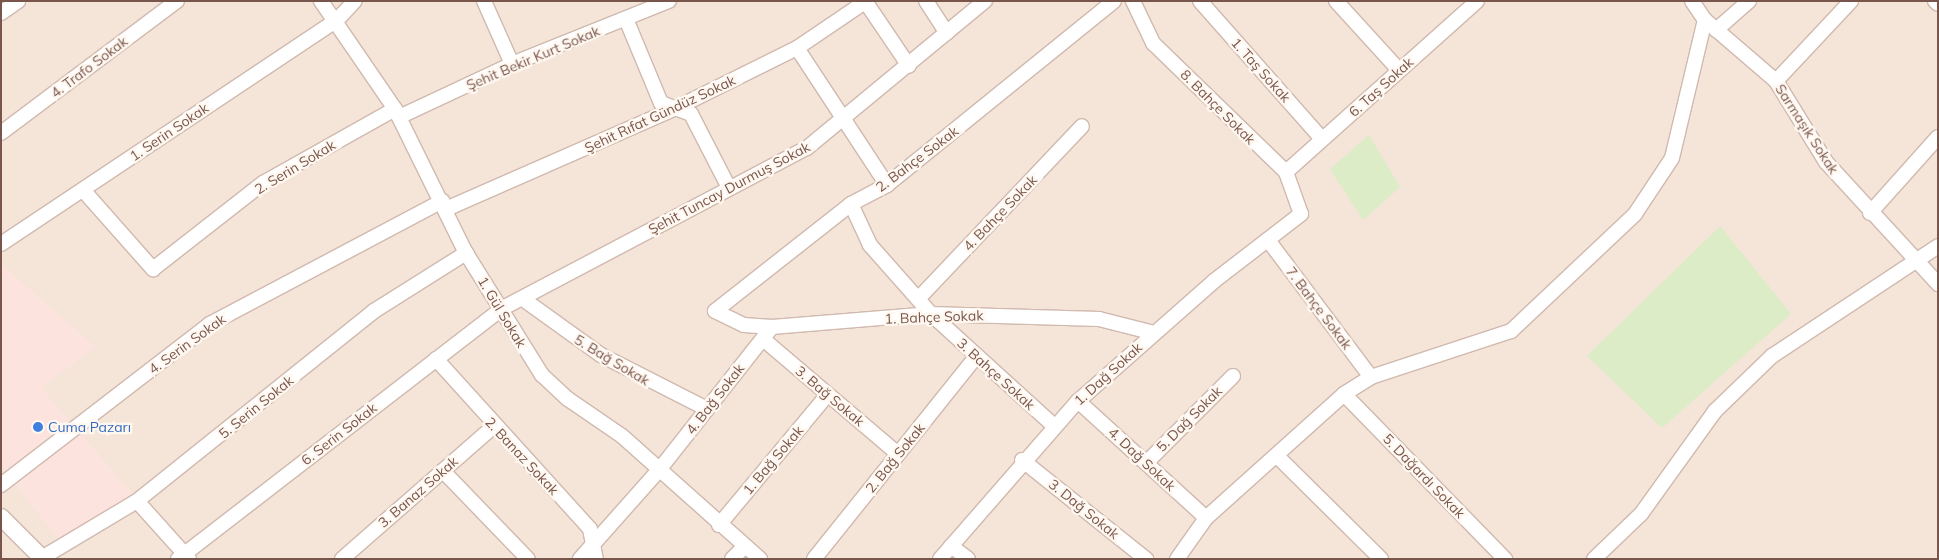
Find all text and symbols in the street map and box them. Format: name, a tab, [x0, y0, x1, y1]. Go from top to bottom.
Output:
street label: Şehit Bekir Kurt Sokak	[464, 22, 602, 94]
street label: 4. Trafo Sokak	[47, 33, 131, 101]
street label: 1. Taş Sokak	[1228, 34, 1294, 106]
street label: 6. Taş Sokak	[1345, 54, 1417, 120]
street label: 8. Bahçe Sokak	[1177, 66, 1259, 148]
street label: Şehit Rıfat Gündüz Sokak	[582, 72, 738, 156]
street label: Sarmaşık Sokak	[1772, 81, 1842, 177]
street label: 1. Serin Sokak	[126, 100, 212, 164]
street label: 2. Bahçe Sokak	[872, 123, 962, 195]
street label: 2. Serin Sokak	[252, 136, 338, 198]
street label: Şehit Tuncay Durmuş Sokak	[645, 138, 813, 238]
street label: 4. Bahçe Sokak	[960, 172, 1040, 254]
street label: 7. Bahçe Sokak	[1283, 263, 1355, 353]
street label: 1. Gül Sokak	[474, 273, 530, 351]
street label: 1. Bahçe Sokak	[884, 307, 984, 327]
street label: 4. Serin Sokak	[145, 310, 229, 378]
street label: 5. Bağ Sokak	[571, 331, 653, 389]
street label: 3. Bahçe Sokak	[954, 335, 1038, 413]
street label: 1. Dağ Sokak	[1071, 339, 1145, 409]
street label: 4. Bağ Sokak	[682, 360, 748, 438]
street label: 3. Bağ Sokak	[792, 362, 868, 430]
street label: 5. Serin Sokak	[215, 372, 297, 442]
street label: 5. Dağ Sokak	[1153, 383, 1225, 455]
street label: 6. Serin Sokak	[298, 399, 380, 469]
street label: 2. Banaz Sokak	[482, 414, 562, 498]
place label: Cuma Pazarı	[48, 419, 131, 435]
street label: 2. Bağ Sokak	[862, 420, 928, 496]
marker: Cuma Pazarı	[32, 421, 44, 433]
street label: 1. Bağ Sokak	[739, 422, 807, 498]
street label: 4. Dağ Sokak	[1105, 424, 1179, 494]
street label: 5. Dağardı Sokak	[1379, 430, 1469, 522]
street label: 3. Banaz Sokak	[375, 453, 461, 531]
street label: 3. Dağ Sokak	[1045, 476, 1123, 542]

